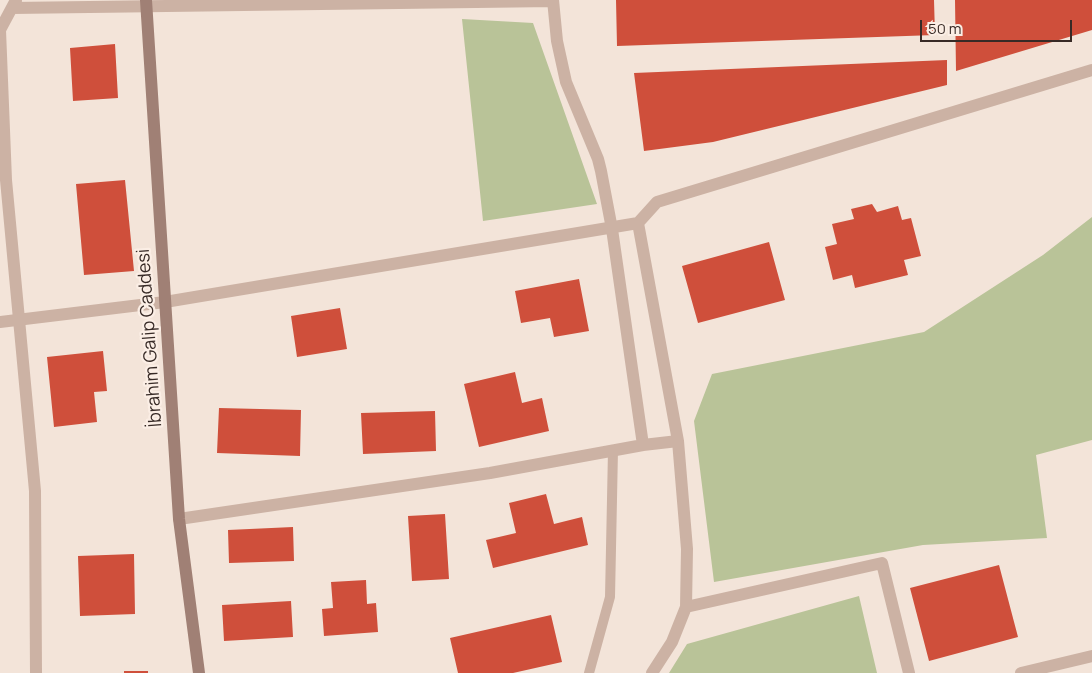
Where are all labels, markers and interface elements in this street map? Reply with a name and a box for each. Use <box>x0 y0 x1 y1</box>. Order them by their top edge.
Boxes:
scale bar <box>922 10 1074 42</box>
text: 50 m <box>928 18 962 39</box>
street label: İbrahim Galip Caddesi <box>133 248 167 428</box>

